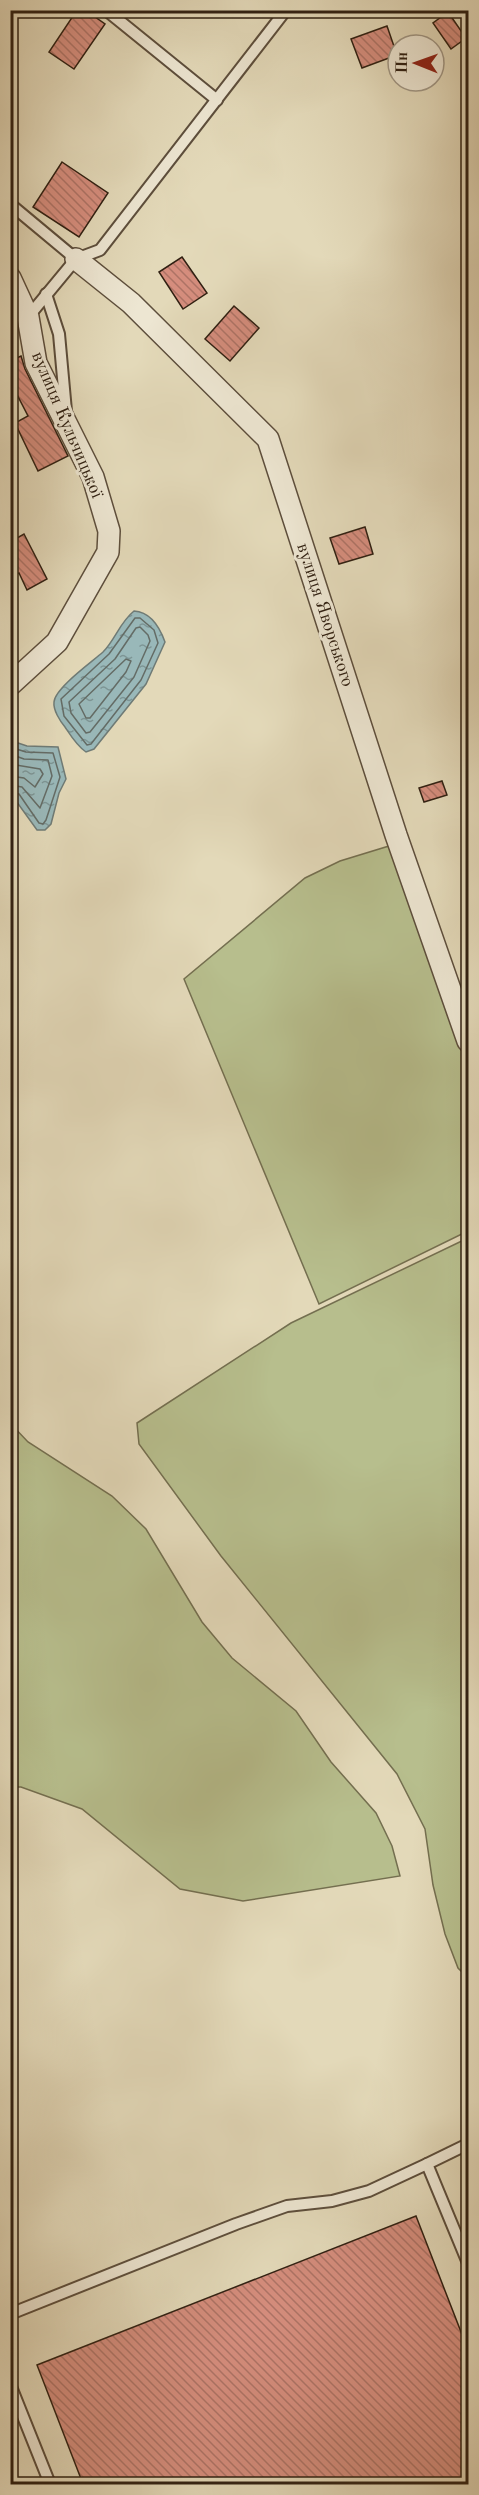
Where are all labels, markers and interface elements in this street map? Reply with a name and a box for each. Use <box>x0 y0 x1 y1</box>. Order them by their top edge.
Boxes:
north arrow <box>386 33 446 93</box>
text: Пн <box>395 52 411 74</box>
street label: вулиця Кульчицької <box>28 349 106 501</box>
street label: вулиця Яворського <box>293 541 357 689</box>

